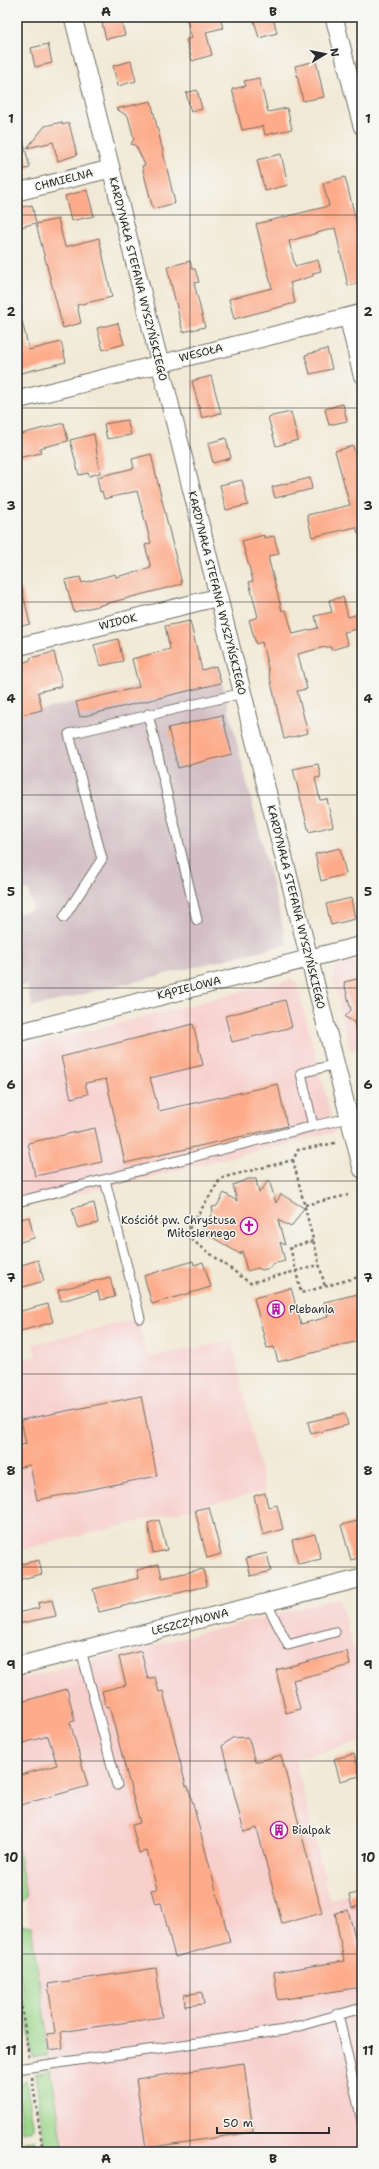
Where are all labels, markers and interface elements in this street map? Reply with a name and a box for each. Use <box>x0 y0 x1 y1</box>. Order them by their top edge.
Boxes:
text: A <box>101 3 111 20</box>
text: B <box>269 3 277 20</box>
north arrow <box>305 34 345 74</box>
text: N <box>326 47 343 58</box>
text: 1 <box>8 110 14 127</box>
text: 1 <box>365 110 371 127</box>
street label: CHMIELNA <box>33 165 95 195</box>
street label: KARDYNAŁA STEFANA WYSZYŃSKIEGO <box>105 175 172 383</box>
text: 2 <box>6 303 16 320</box>
text: 2 <box>363 303 373 320</box>
street label: WESOŁA <box>177 340 225 366</box>
street label: KARDYNAŁA STEFANA WYSZYŃSKIEGO <box>184 489 251 697</box>
text: 3 <box>6 497 16 514</box>
text: 3 <box>363 497 373 514</box>
street label: WIDOK <box>97 610 139 634</box>
text: 4 <box>6 690 16 707</box>
text: 4 <box>363 690 373 707</box>
street label: KARDYNAŁA STEFANA WYSZYŃSKIEGO <box>263 803 330 1011</box>
text: 5 <box>7 883 15 900</box>
text: 5 <box>364 883 372 900</box>
street label: KĄPIELOWA <box>156 973 222 1003</box>
text: 6 <box>6 1076 16 1093</box>
text: 6 <box>363 1076 373 1093</box>
place label: Kościół pw. Chrystusa Miłosiernego <box>121 1213 236 1241</box>
church icon: Kościół pw. Chrystusa Miłosiernego <box>239 1216 259 1236</box>
text: 7 <box>6 1269 16 1286</box>
text: 7 <box>363 1269 373 1286</box>
building icon: Plebania <box>266 1299 286 1319</box>
place label: Plebania <box>289 1302 335 1317</box>
text: 8 <box>6 1462 16 1479</box>
text: 8 <box>363 1462 373 1479</box>
street label: LESZCZYNOWA <box>150 1605 230 1639</box>
text: 9 <box>6 1656 16 1673</box>
text: 9 <box>363 1656 373 1673</box>
building icon: Bialpak <box>269 1820 289 1840</box>
place label: Bialpak <box>292 1823 331 1838</box>
text: 10 <box>4 1849 18 1866</box>
text: 10 <box>361 1849 375 1866</box>
text: 11 <box>5 2042 17 2059</box>
text: 11 <box>362 2042 374 2059</box>
scale bar <box>217 2109 329 2135</box>
text: 50 m <box>223 2115 253 2131</box>
text: A <box>101 2150 111 2167</box>
text: B <box>269 2150 277 2167</box>

